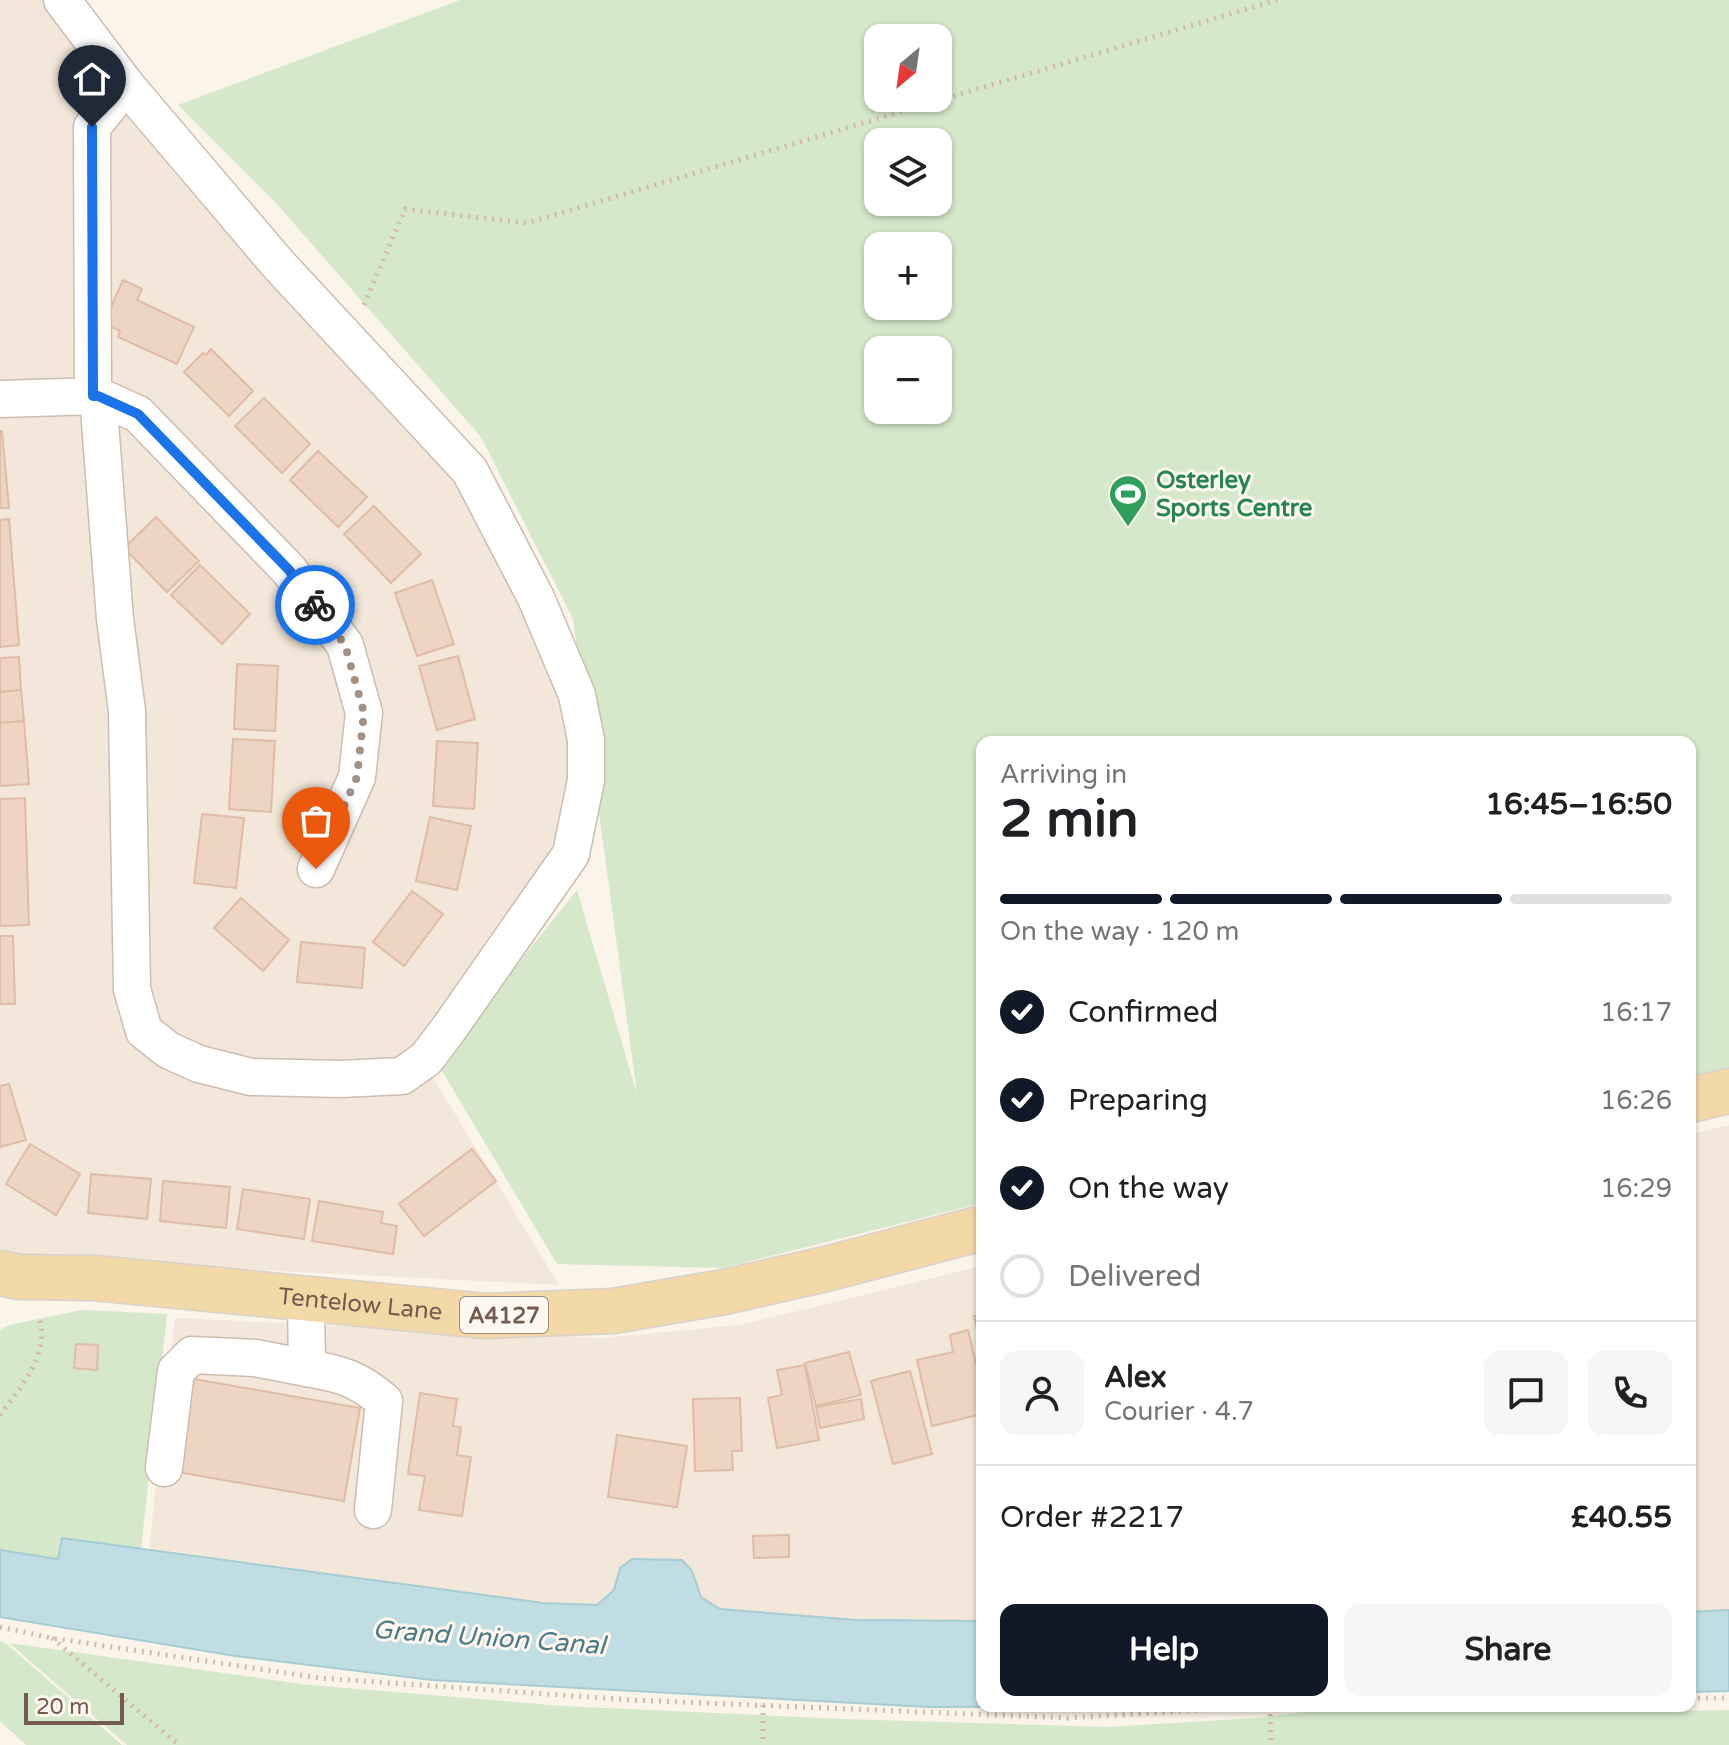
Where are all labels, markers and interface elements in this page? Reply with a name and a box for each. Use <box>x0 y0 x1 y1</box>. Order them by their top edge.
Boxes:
north arrow <box>864 24 952 112</box>
map controls <box>864 24 952 424</box>
pin <box>58 45 126 127</box>
icon: home <box>70 57 114 101</box>
button: layers <box>864 128 952 216</box>
button: + <box>864 232 952 320</box>
button: − <box>864 336 952 424</box>
place label: Osterley Sports Centre <box>1156 466 1313 523</box>
sports icon: Osterley Sports Centre <box>1107 473 1149 528</box>
courier <box>275 565 355 645</box>
icon: bike <box>293 583 337 627</box>
text: Arriving in <box>1000 759 1127 790</box>
text: 16:45–16:50 <box>1485 786 1672 823</box>
pin <box>282 787 350 869</box>
text: 2 min <box>1000 788 1139 851</box>
icon: bag <box>294 799 338 843</box>
text: On the way · 120 m <box>1000 916 1239 947</box>
icon: check <box>1000 990 1044 1034</box>
text: Confirmed <box>1068 994 1219 1031</box>
text: 16:17 <box>1600 997 1672 1028</box>
icon: check <box>1000 1078 1044 1122</box>
text: Preparing <box>1068 1082 1208 1119</box>
text: 16:26 <box>1600 1085 1672 1116</box>
icon: check <box>1000 1166 1044 1210</box>
text: On the way <box>1068 1170 1229 1207</box>
text: 16:29 <box>1600 1173 1672 1204</box>
text: Delivered <box>1068 1258 1202 1295</box>
street label: Tentelow Lane <box>277 1282 444 1327</box>
road number: A4127 <box>460 1297 548 1333</box>
button: person <box>1000 1351 1084 1435</box>
button: chat <box>1484 1351 1568 1435</box>
button: phone <box>1588 1351 1672 1435</box>
text: Alex <box>1104 1359 1167 1396</box>
text: Courier · 4.7 <box>1104 1396 1254 1427</box>
text: Order #2217 <box>1000 1499 1184 1536</box>
text: £40.55 <box>1571 1499 1672 1536</box>
button: Help <box>1000 1604 1328 1696</box>
button: Share <box>1344 1604 1672 1696</box>
water label: Grand Union Canal <box>372 1614 610 1661</box>
scale bar <box>24 1689 124 1725</box>
text: 20 m <box>36 1694 90 1720</box>

